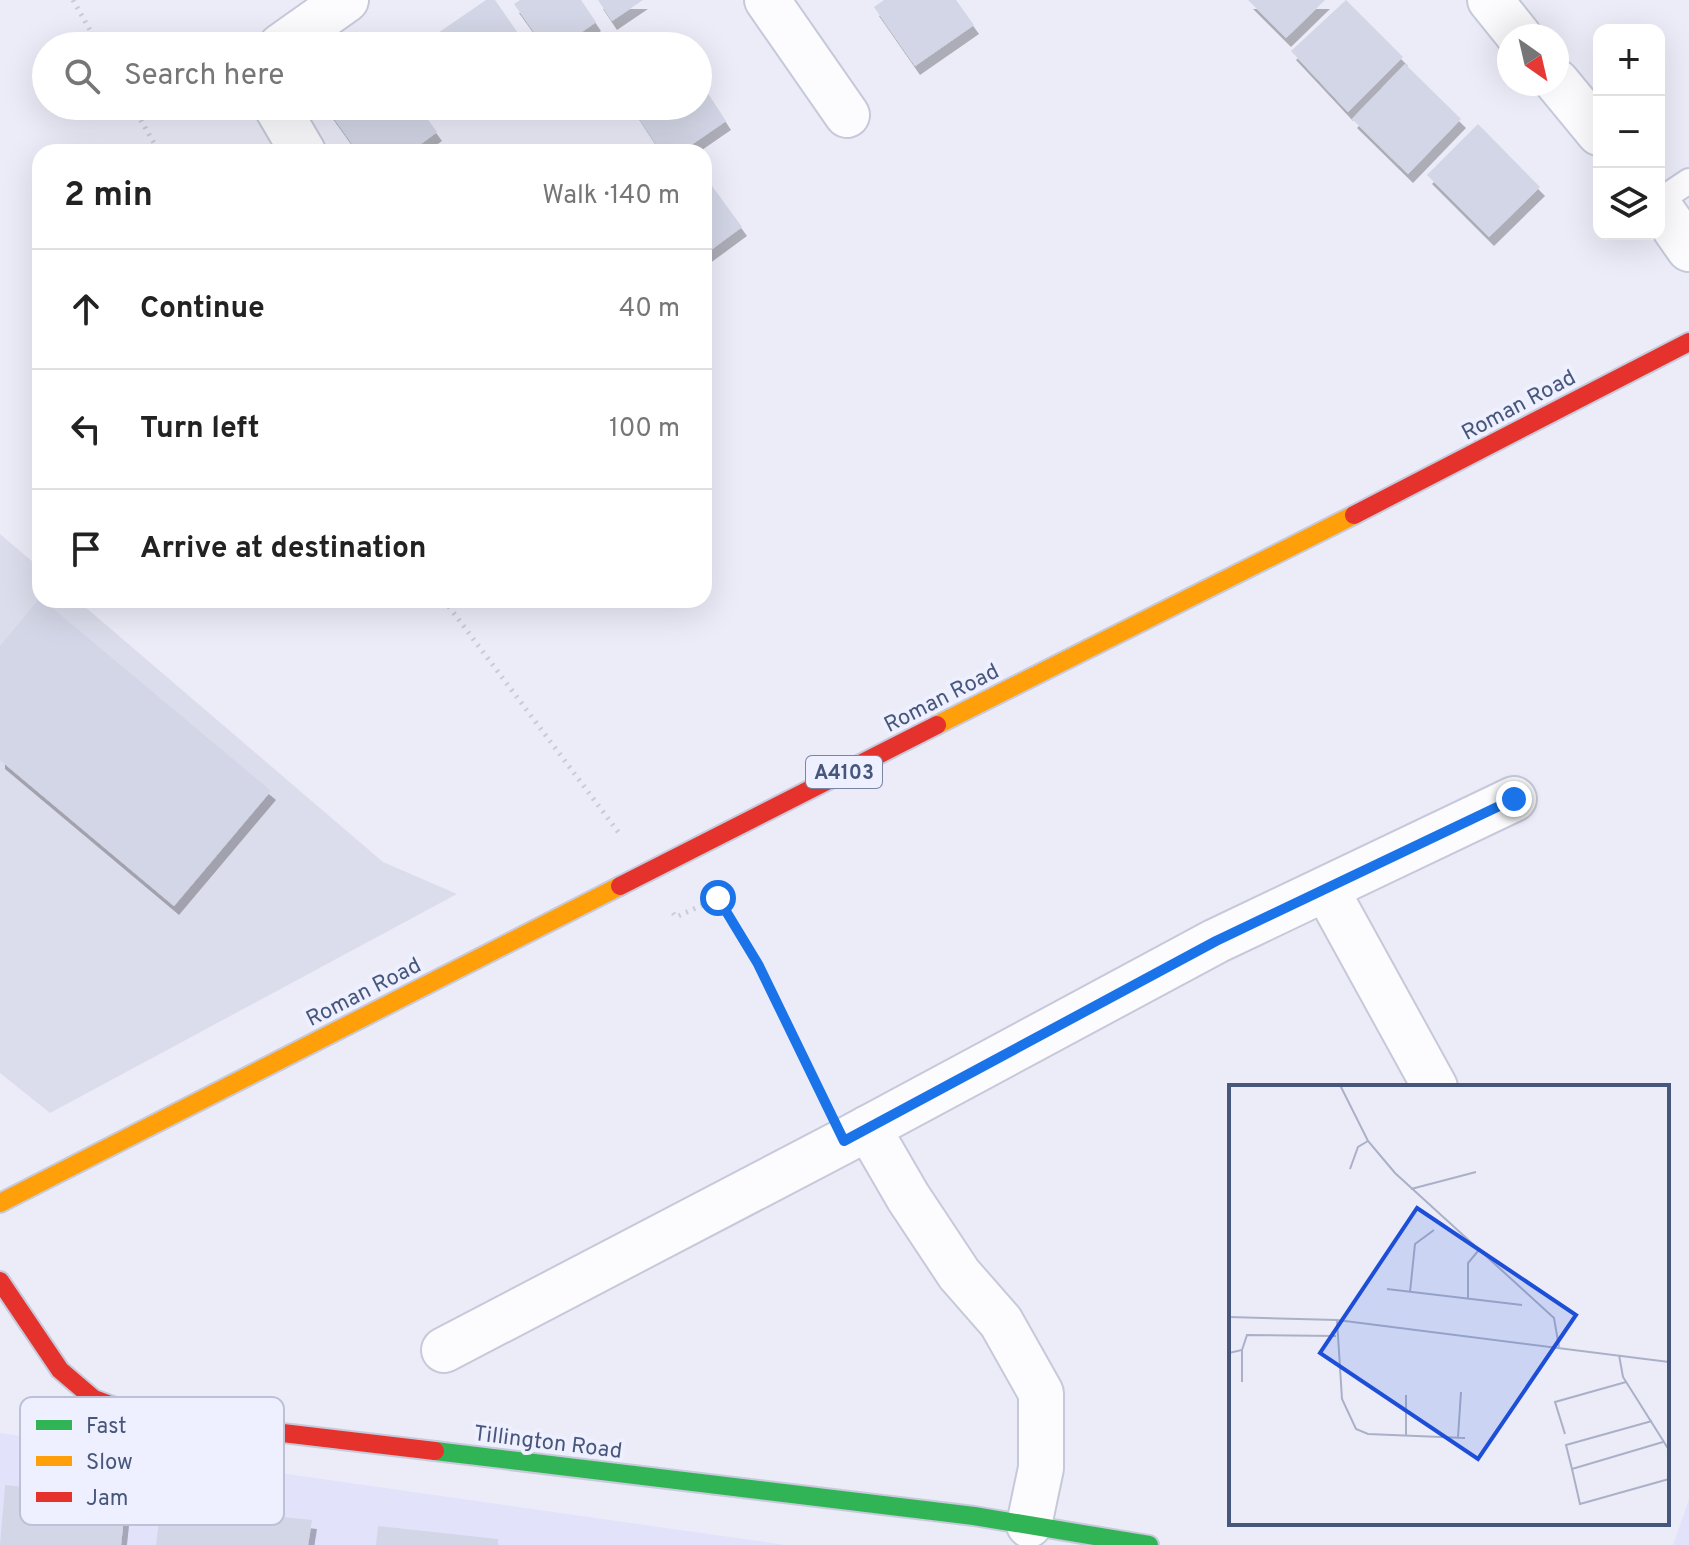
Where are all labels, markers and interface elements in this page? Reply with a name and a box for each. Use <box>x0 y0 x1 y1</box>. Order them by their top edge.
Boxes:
north arrow <box>1497 24 1569 96</box>
map controls <box>1593 24 1665 240</box>
button: + <box>1593 24 1665 96</box>
search box <box>32 32 712 120</box>
icon: search <box>60 54 104 98</box>
text: Search here <box>124 58 284 95</box>
button: − <box>1593 96 1665 168</box>
button: layers <box>1593 168 1665 240</box>
text: 2 min <box>64 175 153 218</box>
text: Walk · 140 m <box>542 180 680 213</box>
icon: ahead <box>64 287 108 331</box>
text: Continue <box>140 291 265 328</box>
text: 40 m <box>619 293 680 326</box>
street label: Roman Road <box>1457 365 1581 448</box>
icon: left <box>64 407 108 451</box>
text: Turn left <box>140 411 260 448</box>
text: 100 m <box>609 413 680 446</box>
icon: arrive <box>64 527 108 571</box>
text: Arrive at destination <box>140 531 426 568</box>
street label: Roman Road <box>880 659 1004 740</box>
road number: A4103 <box>806 756 882 788</box>
route end <box>1496 781 1532 817</box>
route start <box>700 880 736 916</box>
street label: Roman Road <box>302 953 426 1034</box>
inset map <box>1229 1085 1669 1525</box>
legend <box>20 1397 284 1525</box>
text: Fast <box>86 1414 127 1441</box>
street label: Tillington Road <box>472 1421 623 1466</box>
text: Slow <box>86 1450 133 1477</box>
text: Jam <box>86 1486 129 1513</box>

